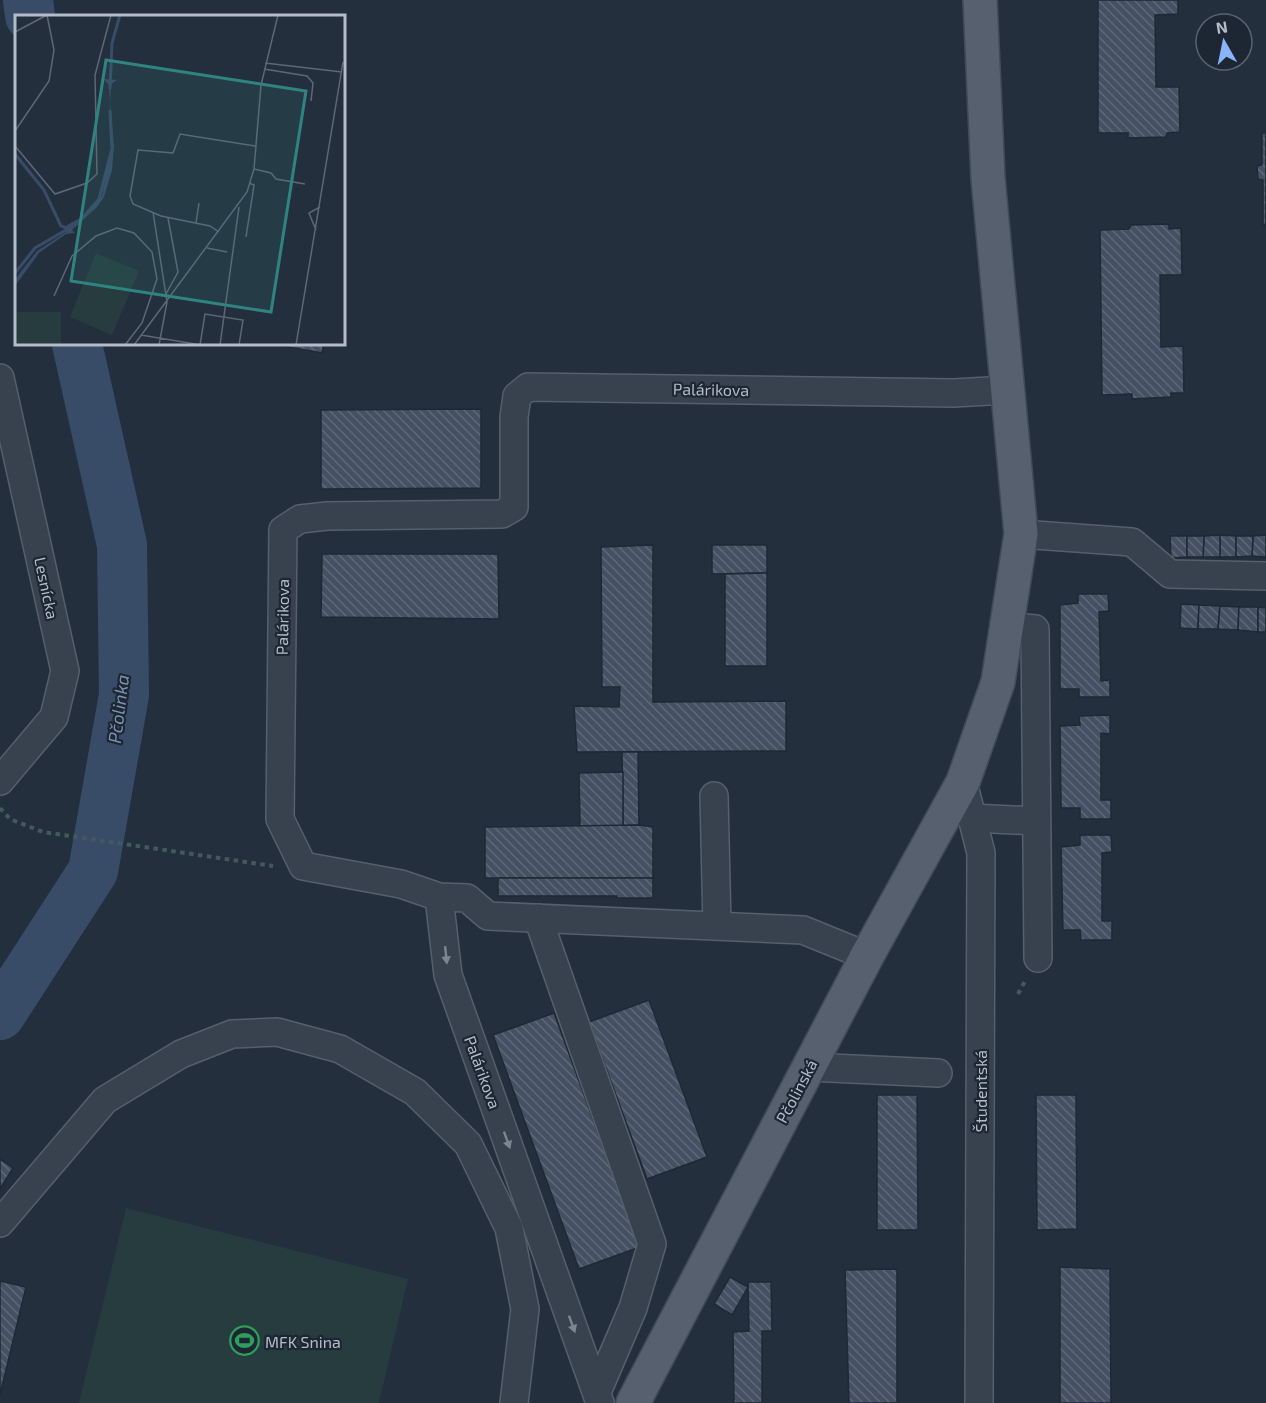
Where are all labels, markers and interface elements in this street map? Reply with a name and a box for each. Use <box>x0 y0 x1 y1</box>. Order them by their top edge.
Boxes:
north arrow <box>1194 12 1254 72</box>
inset map <box>15 15 345 345</box>
text: N <box>1214 16 1229 37</box>
street label: Palárikova <box>673 379 749 399</box>
street label: Lesnícka <box>31 555 63 621</box>
street label: Palárikova <box>272 579 292 655</box>
water label: Pčolinka <box>103 673 133 745</box>
one-way arrow <box>441 946 451 965</box>
street label: Palárikova <box>461 1033 505 1111</box>
street label: Študentská <box>971 1050 990 1132</box>
street label: Pčolinská <box>771 1056 821 1126</box>
one-way arrow <box>502 1131 512 1149</box>
one-way arrow <box>568 1315 578 1333</box>
sports icon: MFK Snina <box>228 1325 260 1357</box>
place label: MFK Snina <box>265 1332 341 1351</box>

